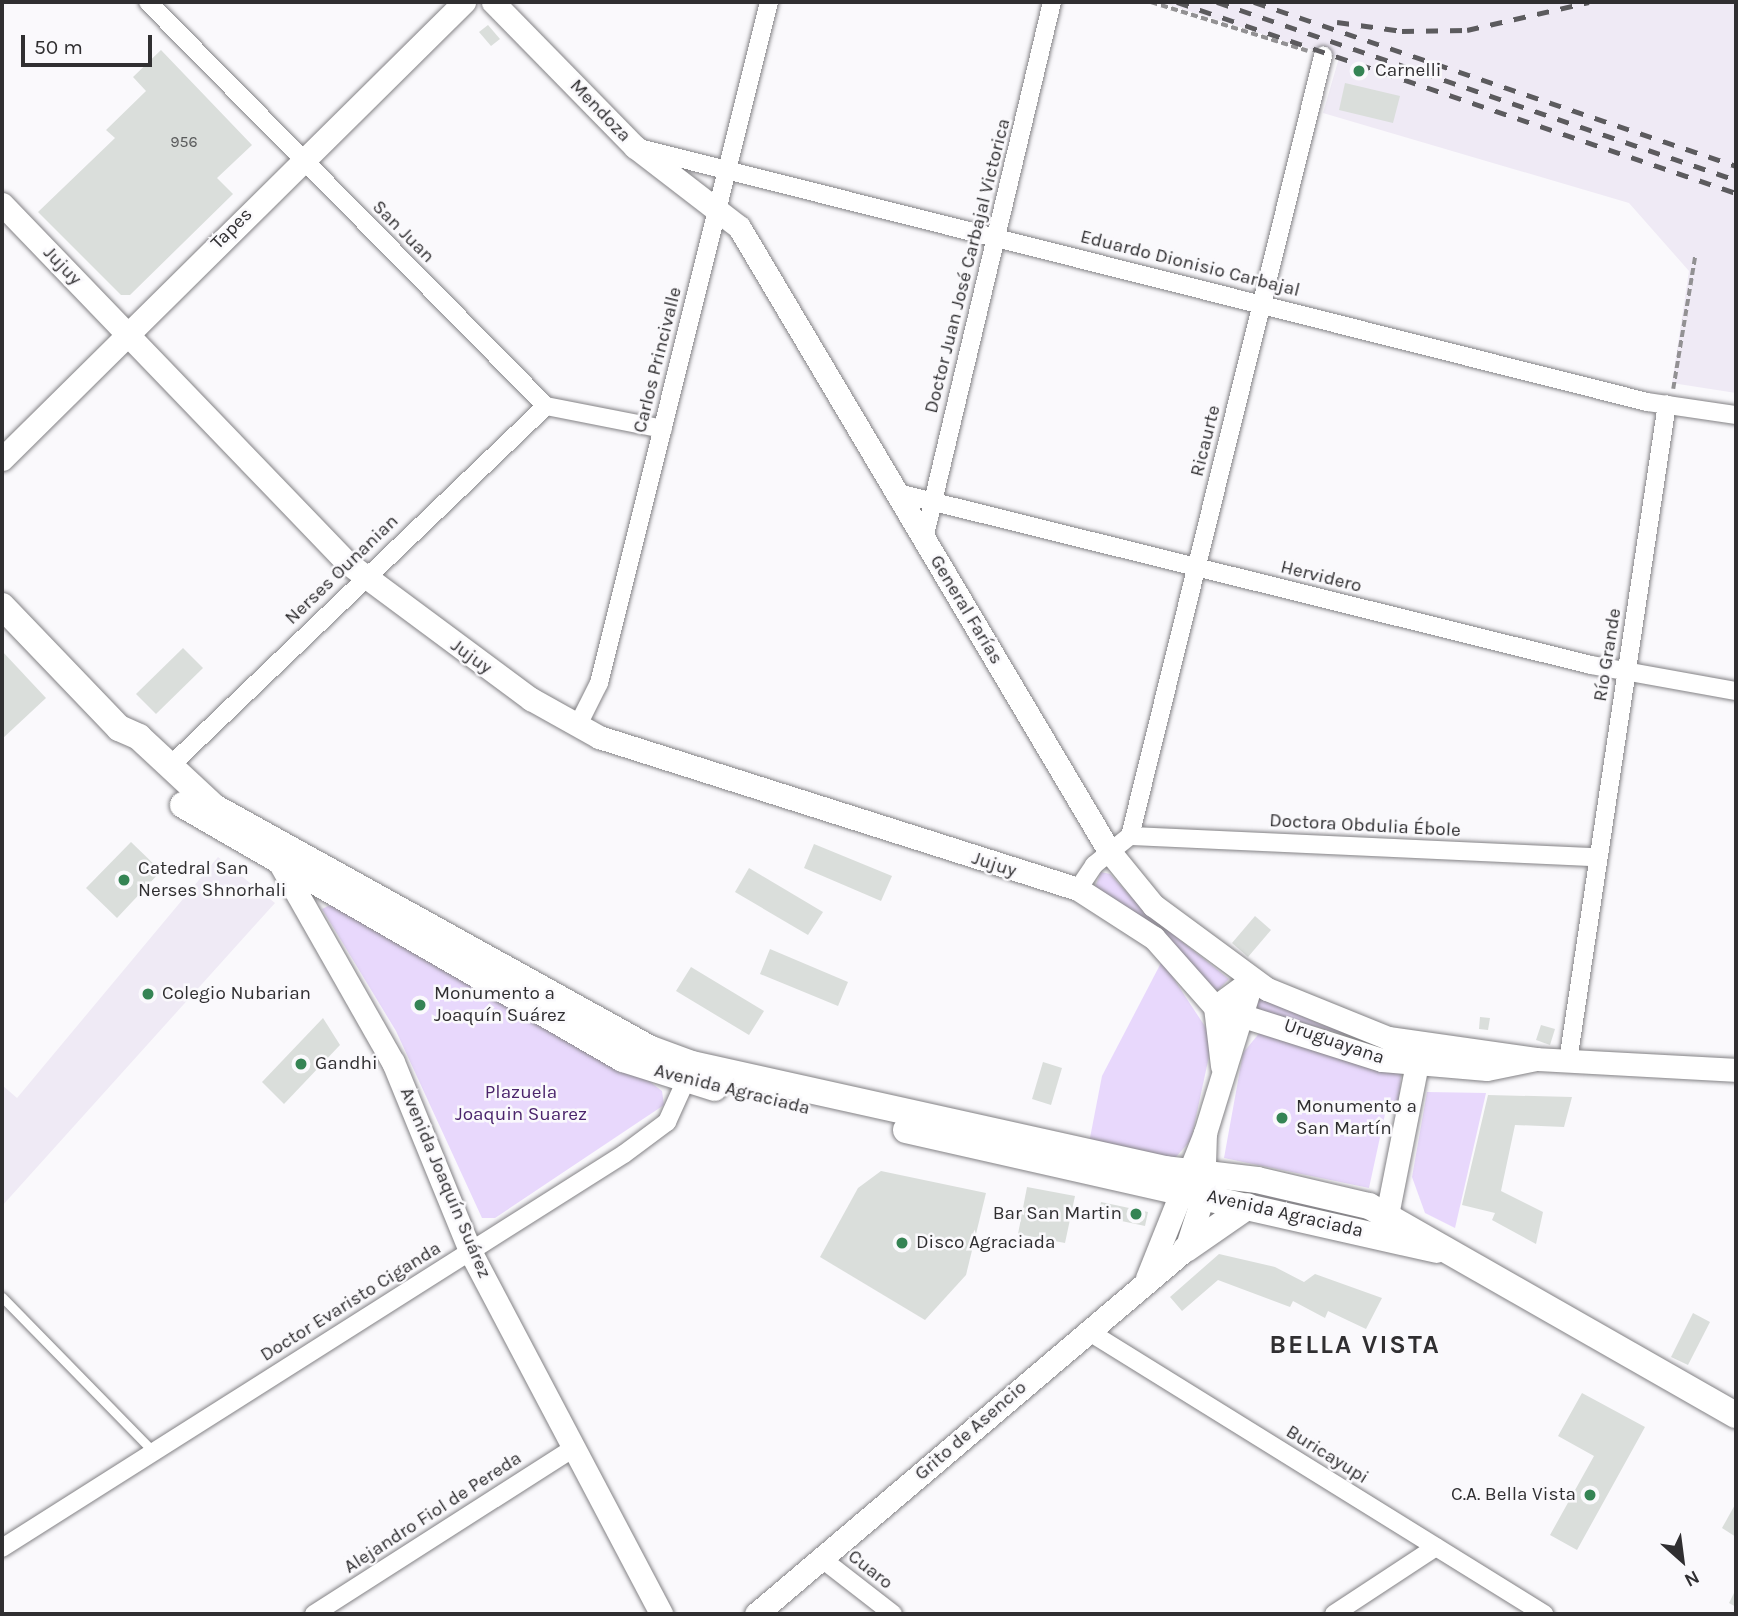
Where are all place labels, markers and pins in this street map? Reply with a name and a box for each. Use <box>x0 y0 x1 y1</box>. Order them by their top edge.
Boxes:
place label: Carnelli <box>1375 60 1441 82</box>
marker: Carnelli <box>1349 61 1369 81</box>
place label: Catedral San Nerses Shnorhali <box>138 858 286 902</box>
marker: Catedral San Nerses Shnorhali <box>116 872 132 888</box>
place label: Colegio Nubarian <box>162 983 311 1005</box>
place label: Monumento a Joaquín Suárez <box>434 983 566 1027</box>
marker: Colegio Nubarian <box>140 986 156 1002</box>
marker: Monumento a Joaquín Suárez <box>412 997 428 1013</box>
place label: Gandhi <box>315 1053 378 1075</box>
marker: Gandhi <box>293 1056 309 1072</box>
place label: Monumento a San Martín <box>1296 1096 1417 1140</box>
marker: Monumento a San Martín <box>1274 1110 1290 1126</box>
place label: Bar San Martin <box>993 1203 1122 1225</box>
marker: Bar San Martin <box>1128 1206 1144 1222</box>
place label: Disco Agraciada <box>916 1232 1055 1254</box>
marker: Disco Agraciada <box>894 1235 910 1251</box>
place label: C.A. Bella Vista <box>1451 1484 1576 1506</box>
marker: C.A. Bella Vista <box>1582 1487 1598 1503</box>

